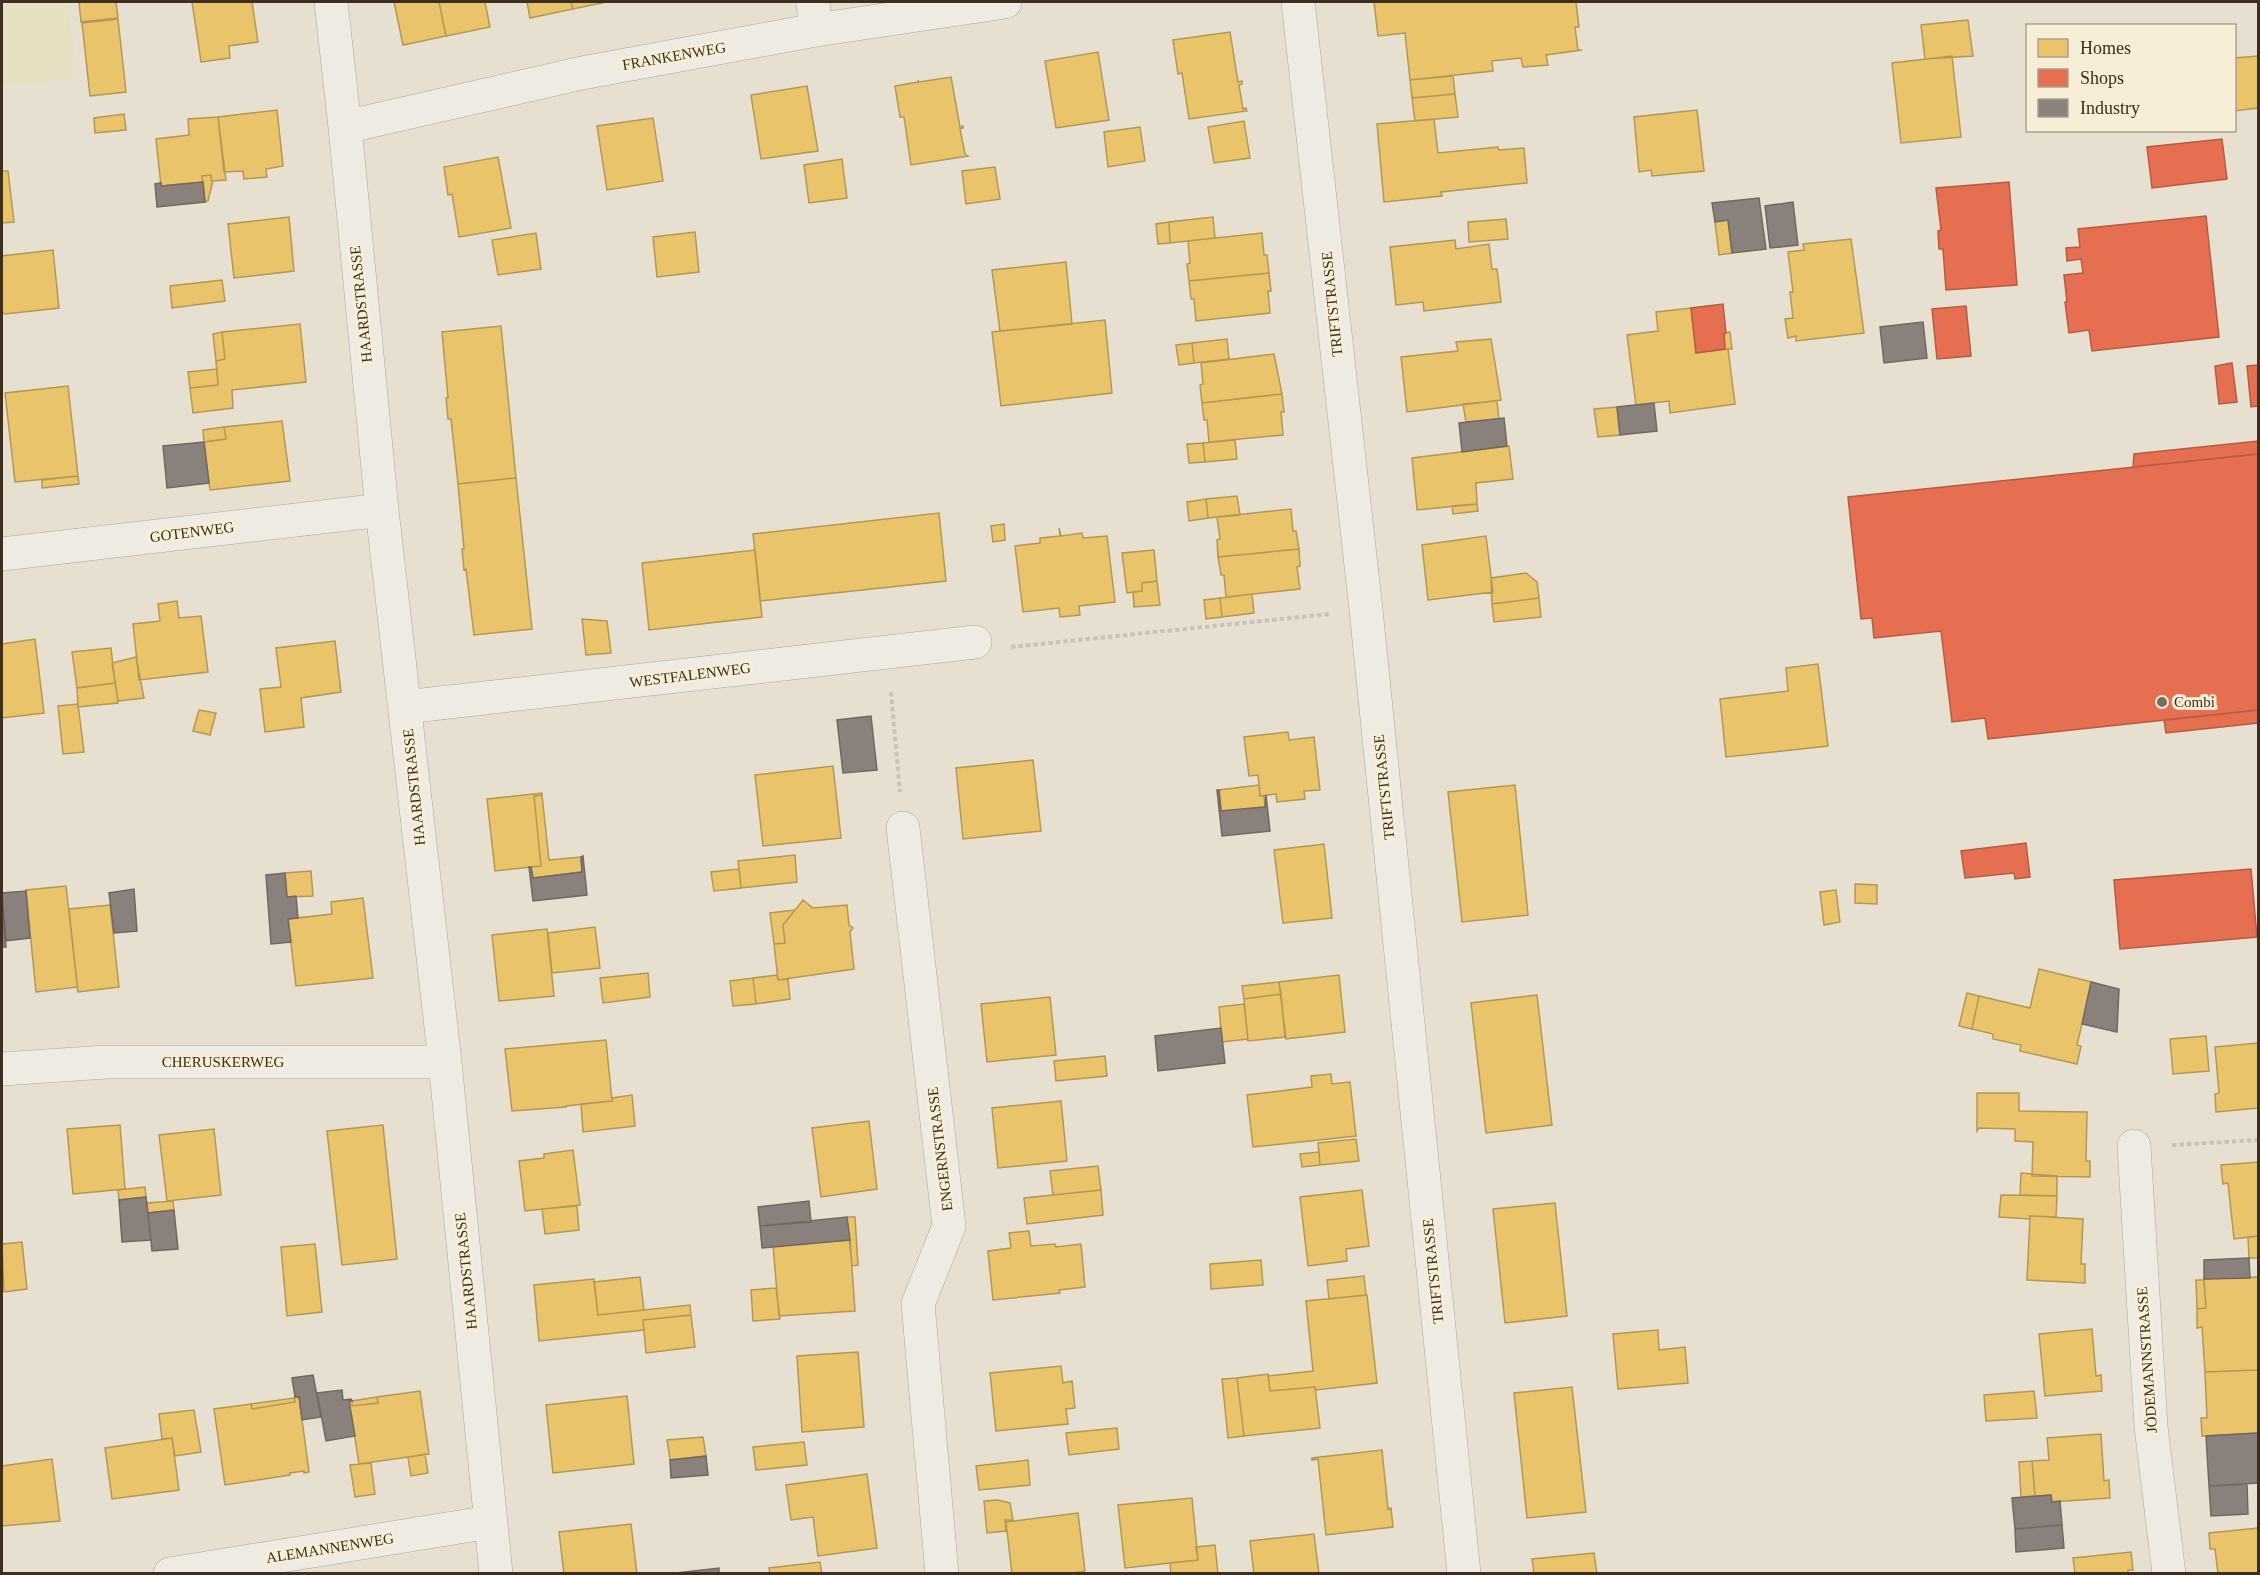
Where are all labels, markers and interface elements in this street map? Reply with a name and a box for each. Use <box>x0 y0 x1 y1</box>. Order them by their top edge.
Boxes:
legend <box>2026 24 2236 132</box>
text: Homes <box>2080 38 2131 58</box>
street label: FRANKENWEG <box>621 39 727 73</box>
text: Shops <box>2080 68 2124 88</box>
text: Industry <box>2080 98 2140 118</box>
street label: HAARDSTRASSE <box>347 245 375 363</box>
street label: TRIFTSTRASSE <box>1319 251 1345 357</box>
street label: GOTENWEG <box>149 519 235 545</box>
street label: WESTFALENWEG <box>628 660 752 690</box>
place label: Combi <box>2174 694 2215 710</box>
marker: Combi <box>2155 695 2169 709</box>
street label: HAARDSTRASSE <box>400 728 428 846</box>
street label: TRIFTSTRASSE <box>1371 734 1397 840</box>
street label: CHERUSKERWEG <box>162 1054 284 1070</box>
street label: ENGERNSTRASSE <box>924 1086 956 1212</box>
street label: HAARDSTRASSE <box>452 1212 480 1330</box>
street label: TRIFTSTRASSE <box>1420 1218 1446 1324</box>
street label: JÖDEMANNSTRASSE <box>2134 1286 2160 1434</box>
street label: ALEMANNENWEG <box>265 1530 395 1566</box>

